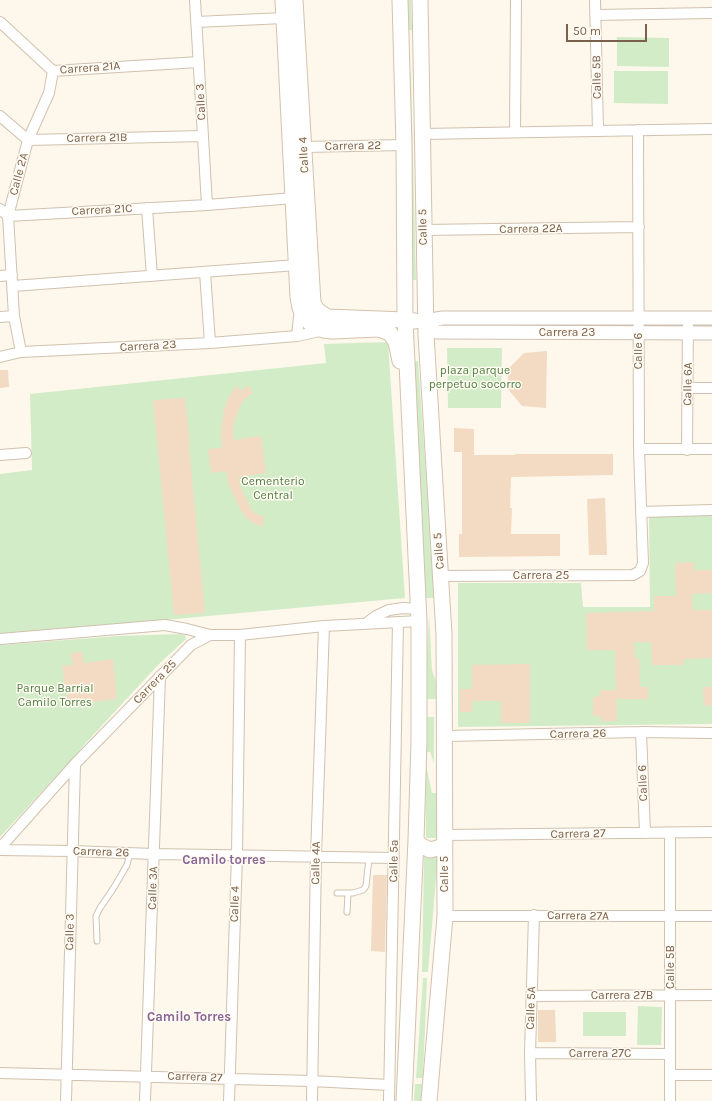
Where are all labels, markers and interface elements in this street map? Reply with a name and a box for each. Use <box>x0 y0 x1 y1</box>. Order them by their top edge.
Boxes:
scale bar <box>568 16 649 42</box>
text: 50 m <box>573 24 601 38</box>
street label: Calle 5B <box>589 55 605 99</box>
street label: Carrera 21A <box>59 59 121 77</box>
street label: Calle 3 <box>193 83 209 121</box>
street label: Carrera 21B <box>66 130 128 146</box>
street label: Calle 4 <box>296 136 312 174</box>
street label: Carrera 22 <box>325 138 381 154</box>
street label: Calle 2A <box>6 151 32 197</box>
street label: Carrera 21C <box>71 201 133 219</box>
street label: Calle 5 <box>415 209 431 245</box>
street label: Carrera 22A <box>499 221 563 237</box>
street label: Carrera 23 <box>539 326 595 340</box>
street label: Calle 6 <box>632 333 646 369</box>
street label: Carrera 23 <box>119 337 177 355</box>
street label: Calle 6A <box>680 362 696 406</box>
park label: plaza parque perpetuo socorro <box>429 364 521 392</box>
park label: Cementerio Central <box>241 475 305 503</box>
street label: Calle 5 <box>431 532 447 570</box>
street label: Carrera 25 <box>513 569 569 583</box>
street label: Carrera 25 <box>130 657 180 707</box>
park label: Parque Barrial Camilo Torres <box>16 682 94 710</box>
street label: Carrera 26 <box>550 726 606 742</box>
street label: Calle 6 <box>635 764 651 802</box>
street label: Carrera 27 <box>550 826 606 842</box>
street label: Calle 5ª <box>386 839 402 883</box>
street label: Calle 4A <box>308 841 324 885</box>
street label: Carrera 26 <box>73 844 129 860</box>
district label: Camilo torres <box>182 852 266 868</box>
street label: Calle 5 <box>438 856 452 892</box>
street label: Calle 3A <box>145 866 161 910</box>
street label: Calle 4 <box>227 886 243 922</box>
street label: Carrera 27A <box>547 908 609 924</box>
street label: Calle 3 <box>62 913 78 951</box>
street label: Calle 5B <box>664 945 678 989</box>
street label: Calle 5A <box>523 986 539 1030</box>
street label: Carrera 27B <box>591 989 653 1003</box>
district label: Camilo Torres <box>147 1009 231 1025</box>
street label: Carrera 27C <box>569 1047 631 1061</box>
street label: Carrera 27 <box>167 1069 223 1085</box>

